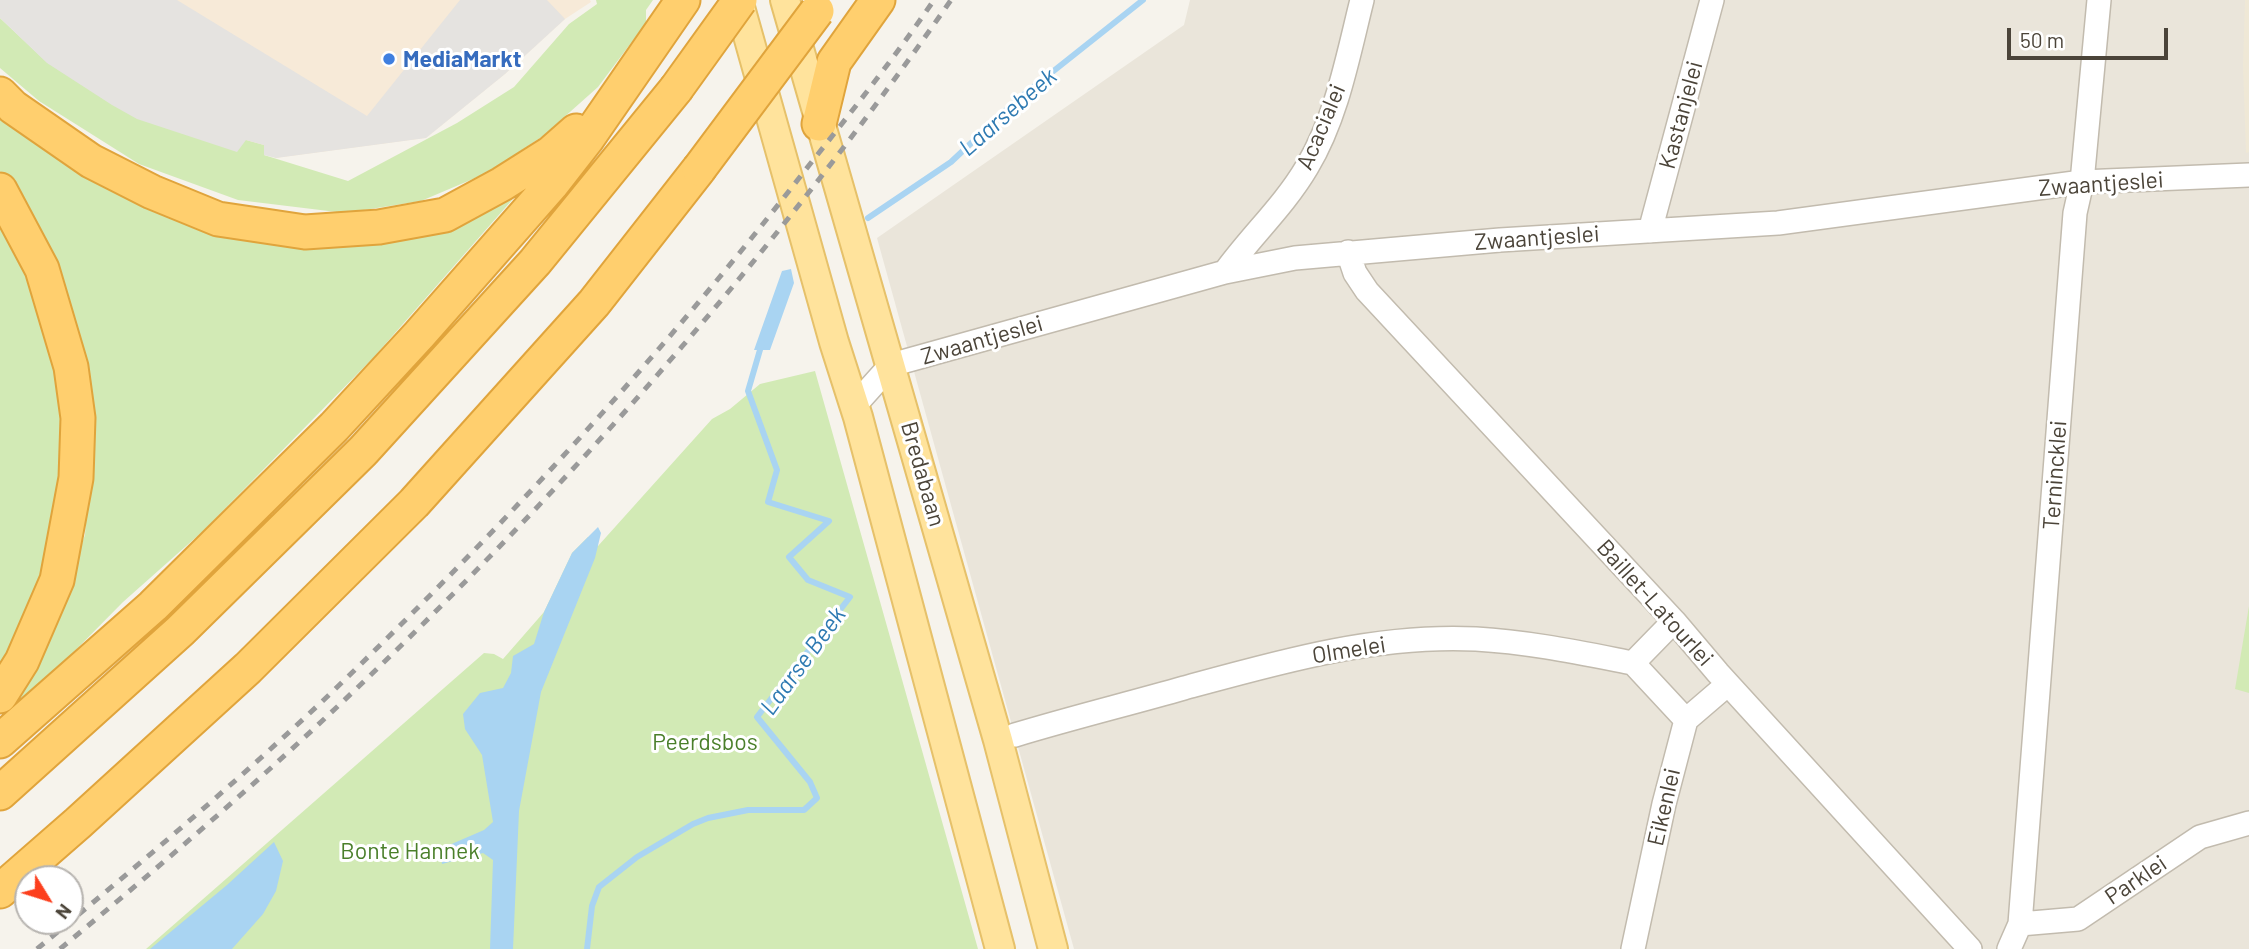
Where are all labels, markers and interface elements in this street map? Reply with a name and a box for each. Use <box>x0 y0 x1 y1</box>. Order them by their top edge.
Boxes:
scale bar <box>2011 14 2172 58</box>
text: 50 m <box>2020 27 2064 52</box>
place label: MediaMarkt <box>403 45 521 73</box>
marker: MediaMarkt <box>381 51 397 67</box>
street label: Kastanjelei <box>1653 58 1709 172</box>
water label: Laarsebeek <box>953 62 1063 162</box>
street label: Acacialei <box>1291 80 1351 174</box>
street label: Zwaantjeslei <box>2037 166 2165 202</box>
street label: Zwaantjeslei <box>1473 220 1601 256</box>
street label: Zwaantjeslei <box>918 309 1046 371</box>
street label: Bredabaan <box>895 418 951 530</box>
street label: Ternincklei <box>2037 419 2073 531</box>
street label: Baillet-Latourlei <box>1591 534 1719 672</box>
water label: Laarse Beek <box>754 601 852 721</box>
street label: Olmelei <box>1310 631 1388 669</box>
park label: Peerdsbos <box>652 728 758 756</box>
street label: Eikenlei <box>1642 765 1686 849</box>
park label: Bonte Hannek <box>340 837 480 865</box>
street label: Parklei <box>2100 849 2172 911</box>
north arrow <box>14 865 84 935</box>
text: N <box>51 900 77 924</box>

